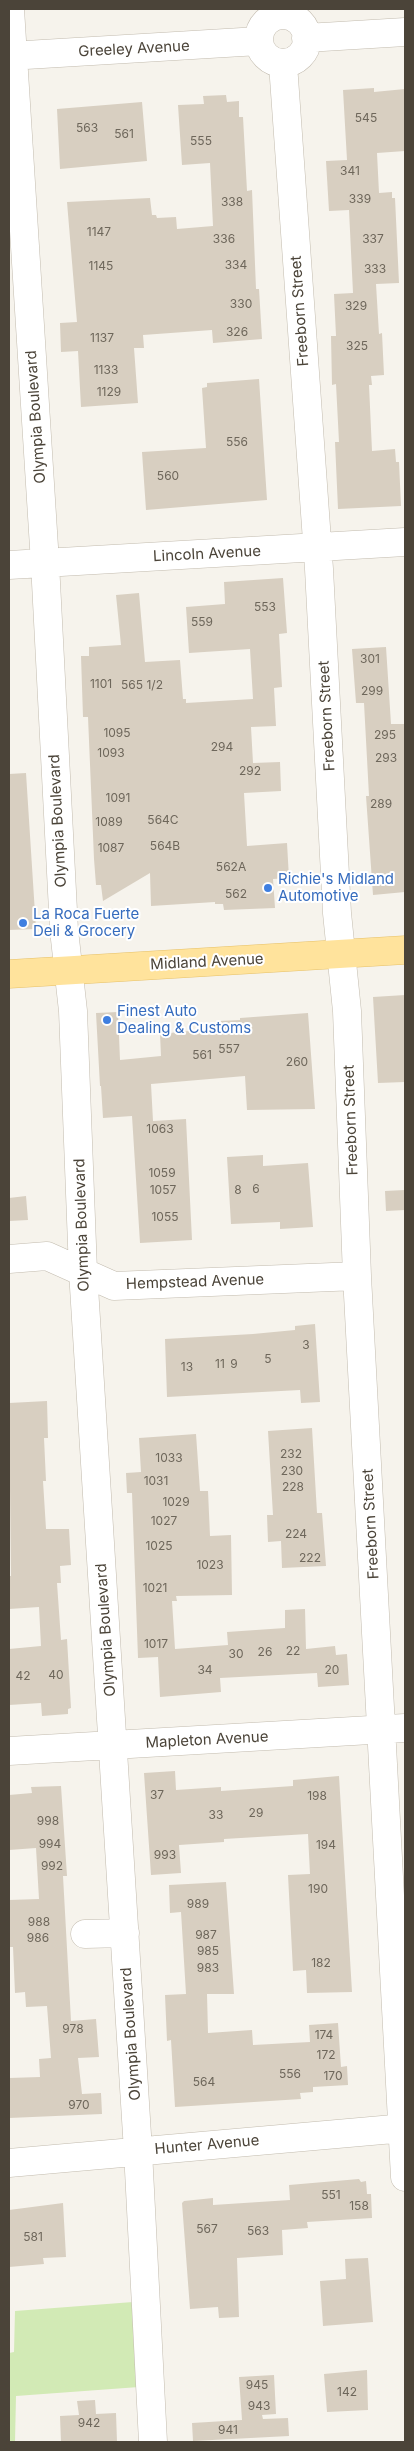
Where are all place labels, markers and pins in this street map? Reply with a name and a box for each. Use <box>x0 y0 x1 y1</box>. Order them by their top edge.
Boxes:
place label: Richie's Midland Automotive <box>278 870 394 905</box>
marker: Richie's Midland Automotive <box>262 882 274 894</box>
place label: La Roca Fuerte Deli & Grocery <box>33 905 139 940</box>
marker: La Roca Fuerte Deli & Grocery <box>17 917 29 929</box>
place label: Finest Auto Dealing & Customs <box>117 1002 251 1037</box>
marker: Finest Auto Dealing & Customs <box>101 1014 113 1026</box>

